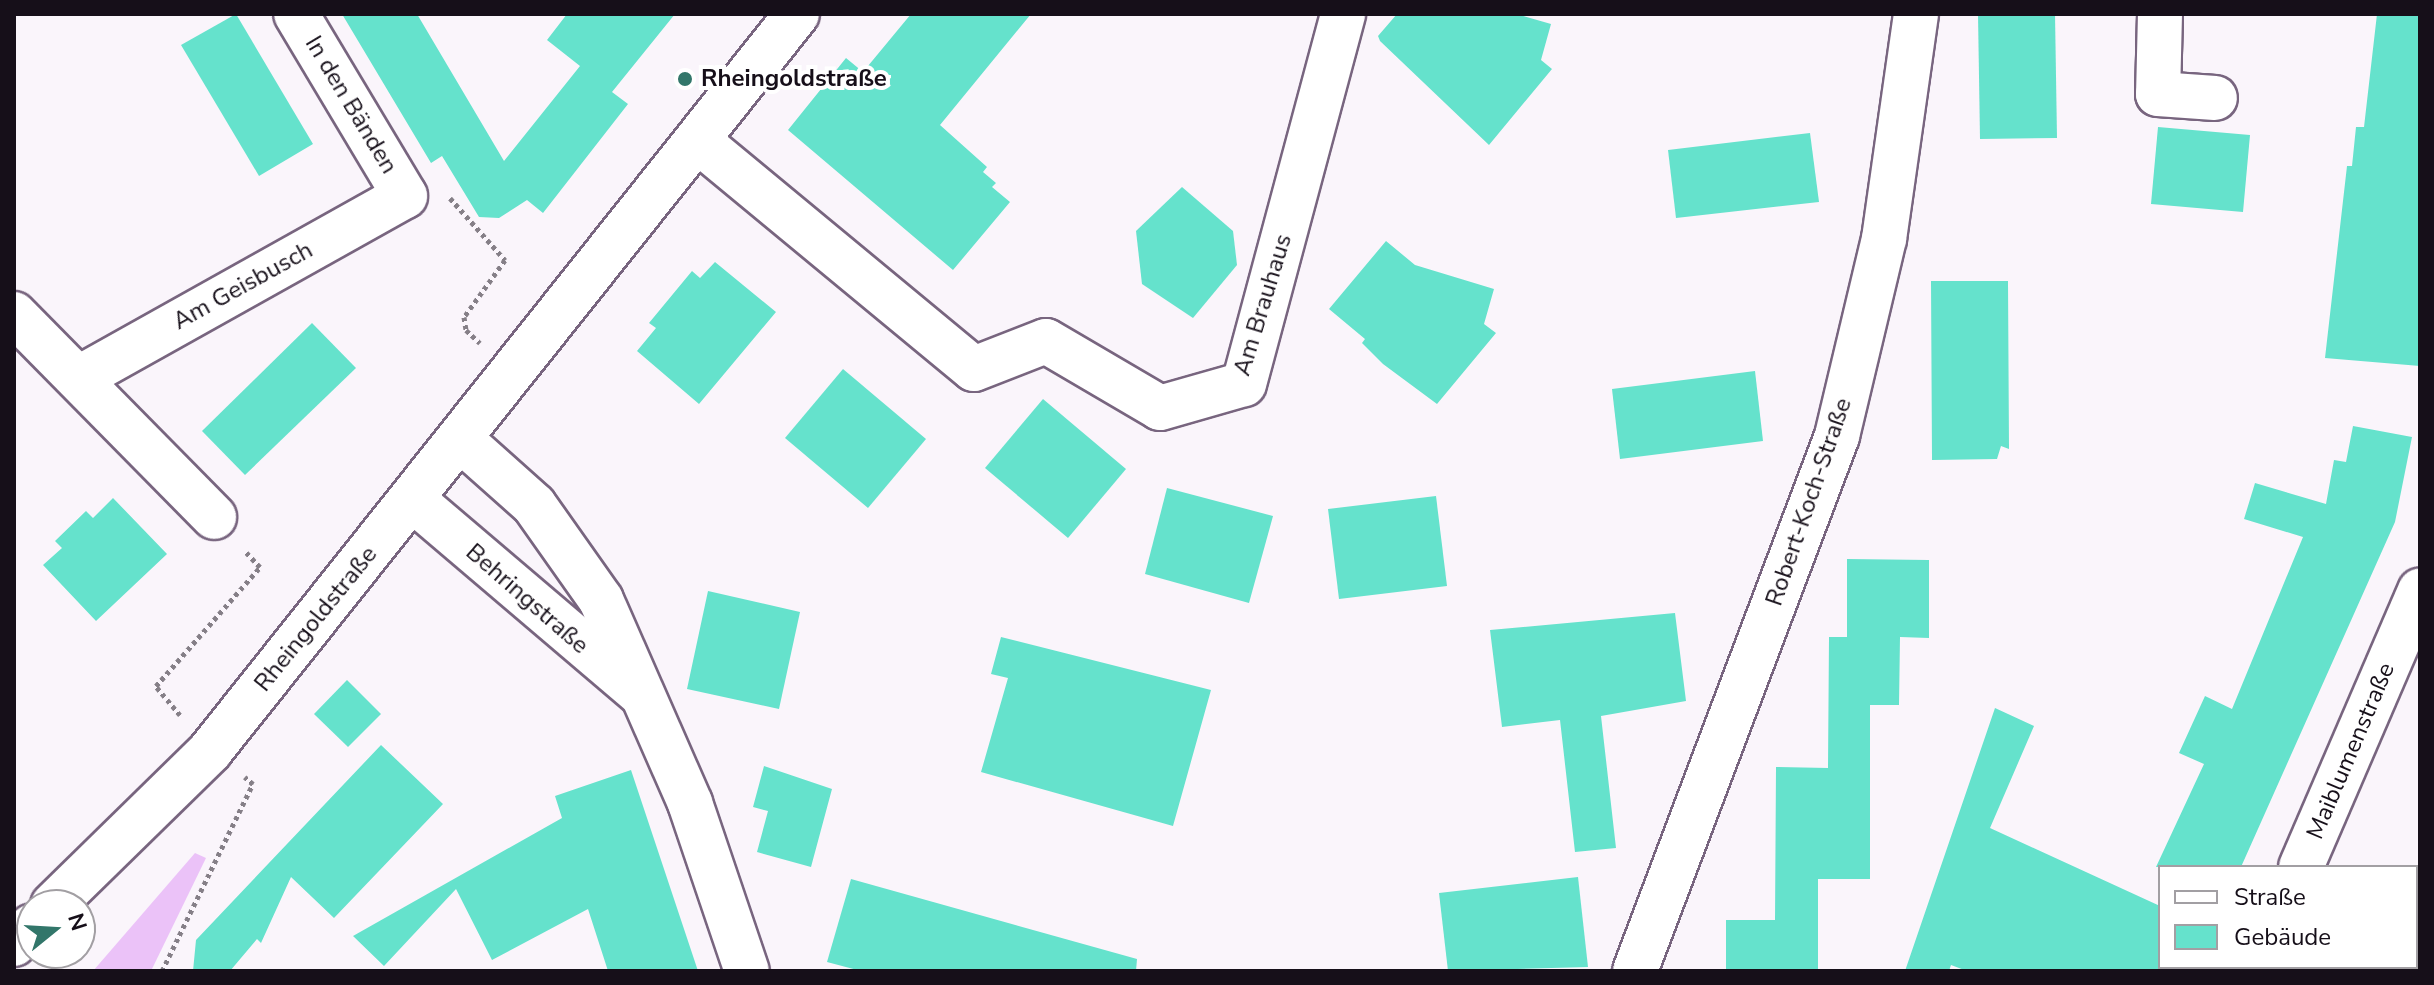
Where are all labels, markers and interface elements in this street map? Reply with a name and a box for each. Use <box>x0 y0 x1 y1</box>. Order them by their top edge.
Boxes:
street label: In den Bänden <box>299 31 403 179</box>
place label: Rheingoldstraße <box>701 65 887 93</box>
marker: Rheingoldstraße <box>676 70 694 88</box>
street label: Am Brauhaus <box>1228 231 1298 379</box>
street label: Am Geisbusch <box>168 236 318 336</box>
street label: Robert-Koch-Straße <box>1760 394 1858 610</box>
street label: Behringstraße <box>460 538 594 660</box>
street label: Rheingoldstraße <box>249 541 383 697</box>
street label: Maiblumenstraße <box>2301 658 2401 844</box>
legend <box>2158 865 2418 969</box>
text: Straße <box>2234 881 2306 913</box>
north arrow <box>16 889 96 969</box>
text: N <box>60 910 94 935</box>
text: Gebäude <box>2234 921 2331 953</box>

